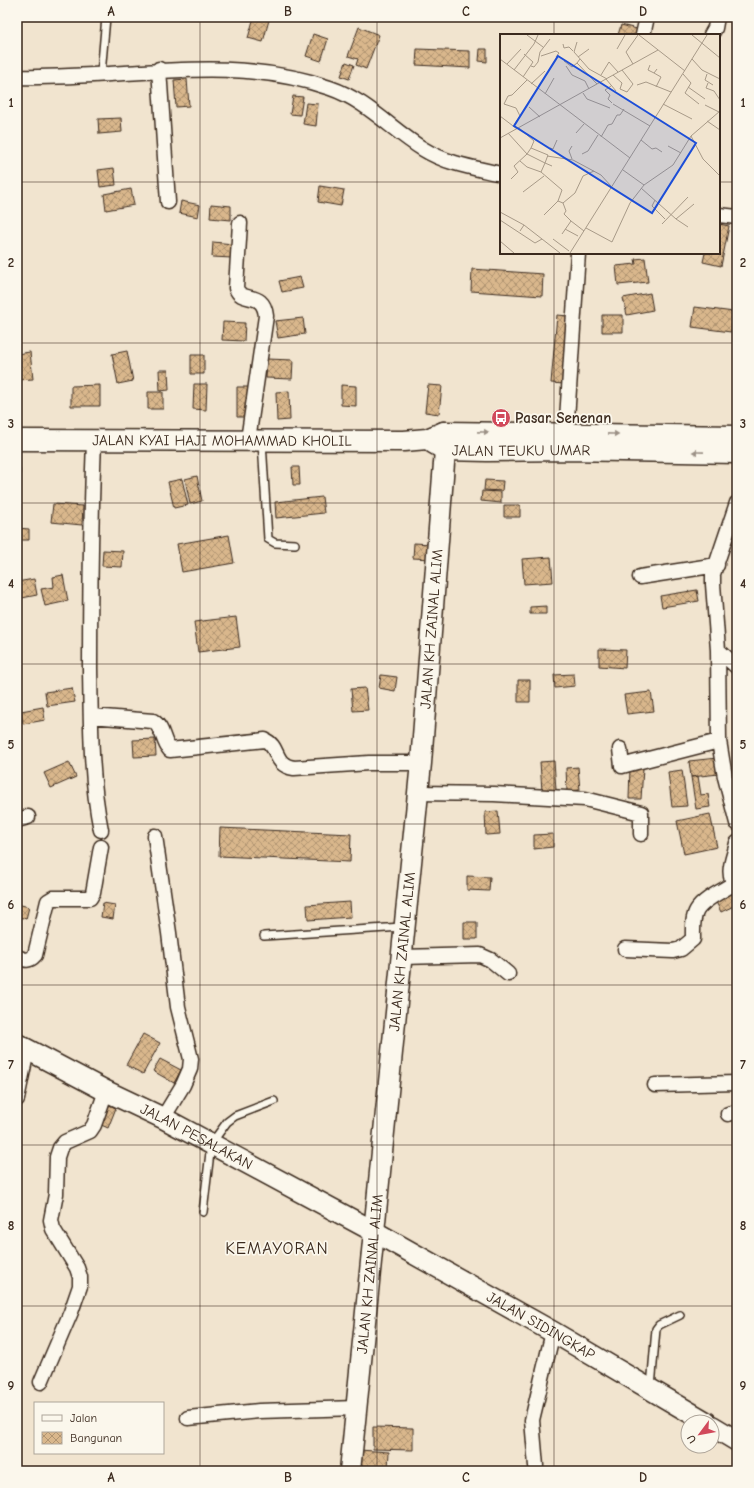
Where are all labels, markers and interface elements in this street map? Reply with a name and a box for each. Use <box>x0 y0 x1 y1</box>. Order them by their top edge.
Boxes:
text: A <box>107 4 115 19</box>
text: B <box>284 4 292 19</box>
text: C <box>462 4 470 19</box>
text: D <box>639 4 647 19</box>
inset map <box>500 34 720 254</box>
text: 1 <box>8 95 14 110</box>
text: 1 <box>740 95 746 110</box>
text: 2 <box>8 255 14 270</box>
text: 2 <box>740 255 746 270</box>
bus stop icon: Pasar Senenan <box>490 407 512 429</box>
place label: Pasar Senenan <box>515 409 611 427</box>
text: 3 <box>8 416 14 431</box>
text: 3 <box>740 416 746 431</box>
one-way arrow <box>477 429 490 435</box>
street label: JALAN KYAI HAJI MOHAMMAD KHOLIL <box>92 431 352 450</box>
one-way arrow <box>607 431 620 437</box>
street label: JALAN TEUKU UMAR <box>452 441 590 460</box>
one-way arrow <box>692 449 704 456</box>
street label: JALAN KH ZAINAL ALIM <box>416 548 446 709</box>
text: 4 <box>8 576 14 591</box>
text: 4 <box>740 576 746 591</box>
text: 5 <box>8 737 15 752</box>
text: 5 <box>740 737 747 752</box>
street label: JALAN KH ZAINAL ALIM <box>385 871 419 1032</box>
text: 6 <box>8 897 15 912</box>
text: 6 <box>740 897 747 912</box>
text: 7 <box>8 1057 14 1072</box>
text: 7 <box>740 1057 746 1072</box>
street label: JALAN PESALAKAN <box>138 1100 256 1174</box>
street label: JALAN KH ZAINAL ALIM <box>353 1193 387 1355</box>
text: 8 <box>8 1218 14 1233</box>
text: 8 <box>740 1218 746 1233</box>
district label: KEMAYORAN <box>225 1239 329 1258</box>
street label: JALAN SIDINGKAP <box>484 1288 599 1364</box>
text: 9 <box>8 1378 15 1393</box>
text: 9 <box>740 1378 747 1393</box>
legend <box>34 1402 164 1454</box>
text: Jalan <box>70 1411 97 1425</box>
north arrow <box>680 1414 720 1454</box>
text: Bangunan <box>70 1431 122 1445</box>
text: U <box>684 1432 699 1446</box>
text: A <box>107 1470 115 1485</box>
text: B <box>284 1470 292 1485</box>
text: C <box>462 1470 470 1485</box>
text: D <box>639 1470 647 1485</box>

